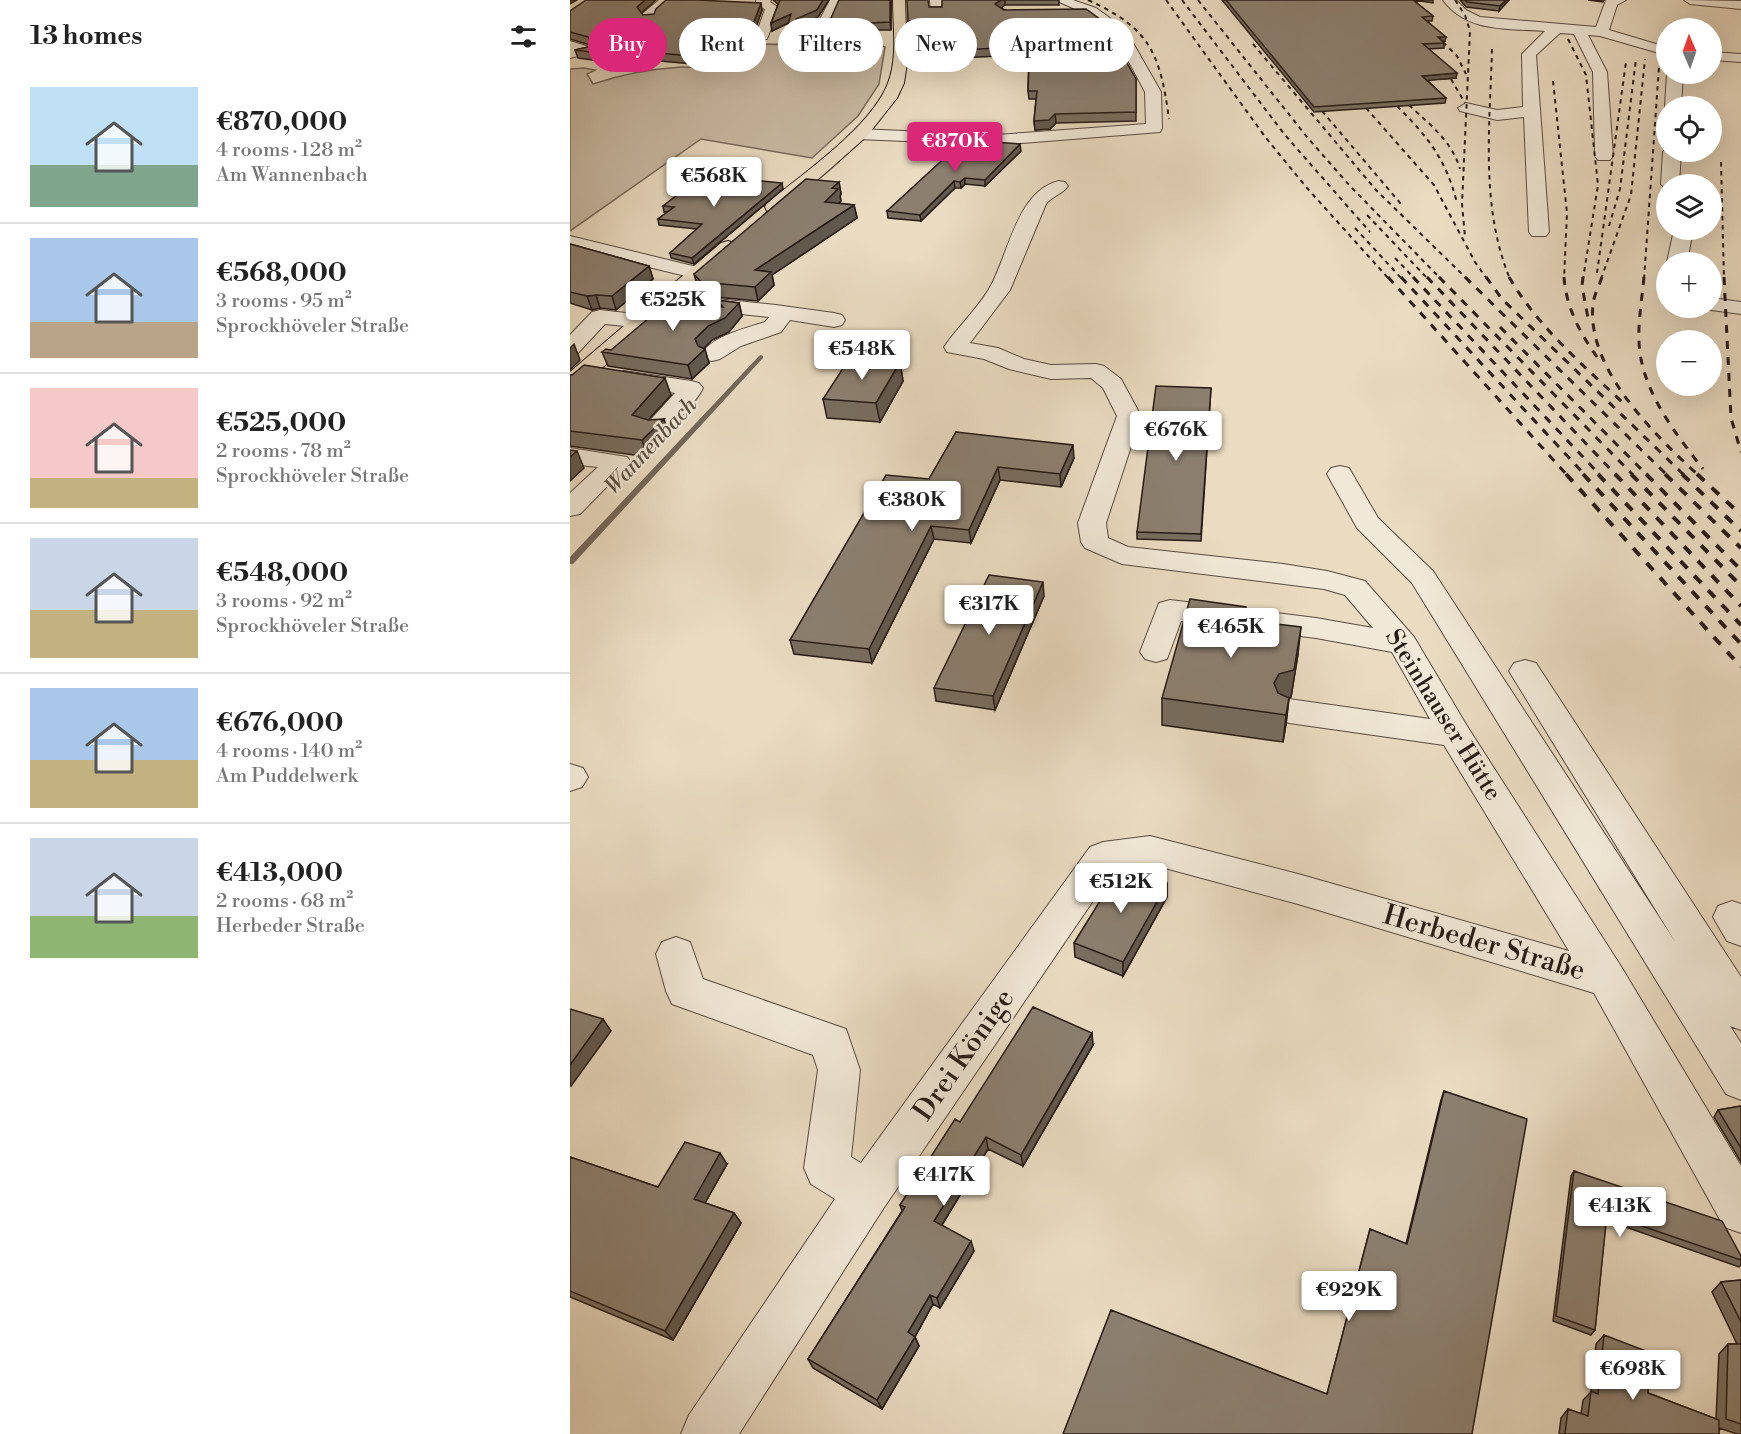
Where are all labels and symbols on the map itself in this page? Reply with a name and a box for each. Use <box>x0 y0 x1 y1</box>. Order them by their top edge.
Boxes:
north arrow <box>1656 18 1722 84</box>
pin: €870K <box>913 122 997 173</box>
pin: €568K <box>672 157 756 208</box>
pin: €525K <box>631 281 715 332</box>
pin: €548K <box>820 330 904 381</box>
water label: Wannenbach <box>599 392 703 500</box>
pin: €676K <box>1134 411 1218 462</box>
pin: €380K <box>870 481 954 532</box>
pin: €317K <box>947 585 1031 636</box>
pin: €465K <box>1189 608 1273 659</box>
street label: Steinhauser Hütte <box>1378 624 1508 806</box>
pin: €512K <box>1079 863 1163 914</box>
street label: Herbeder Straße <box>1379 897 1589 989</box>
street label: Drei Könige <box>906 982 1022 1128</box>
pin: €417K <box>902 1156 986 1207</box>
pin: €413K <box>1578 1187 1662 1238</box>
pin: €929K <box>1307 1271 1391 1322</box>
pin: €698K <box>1591 1350 1675 1401</box>

